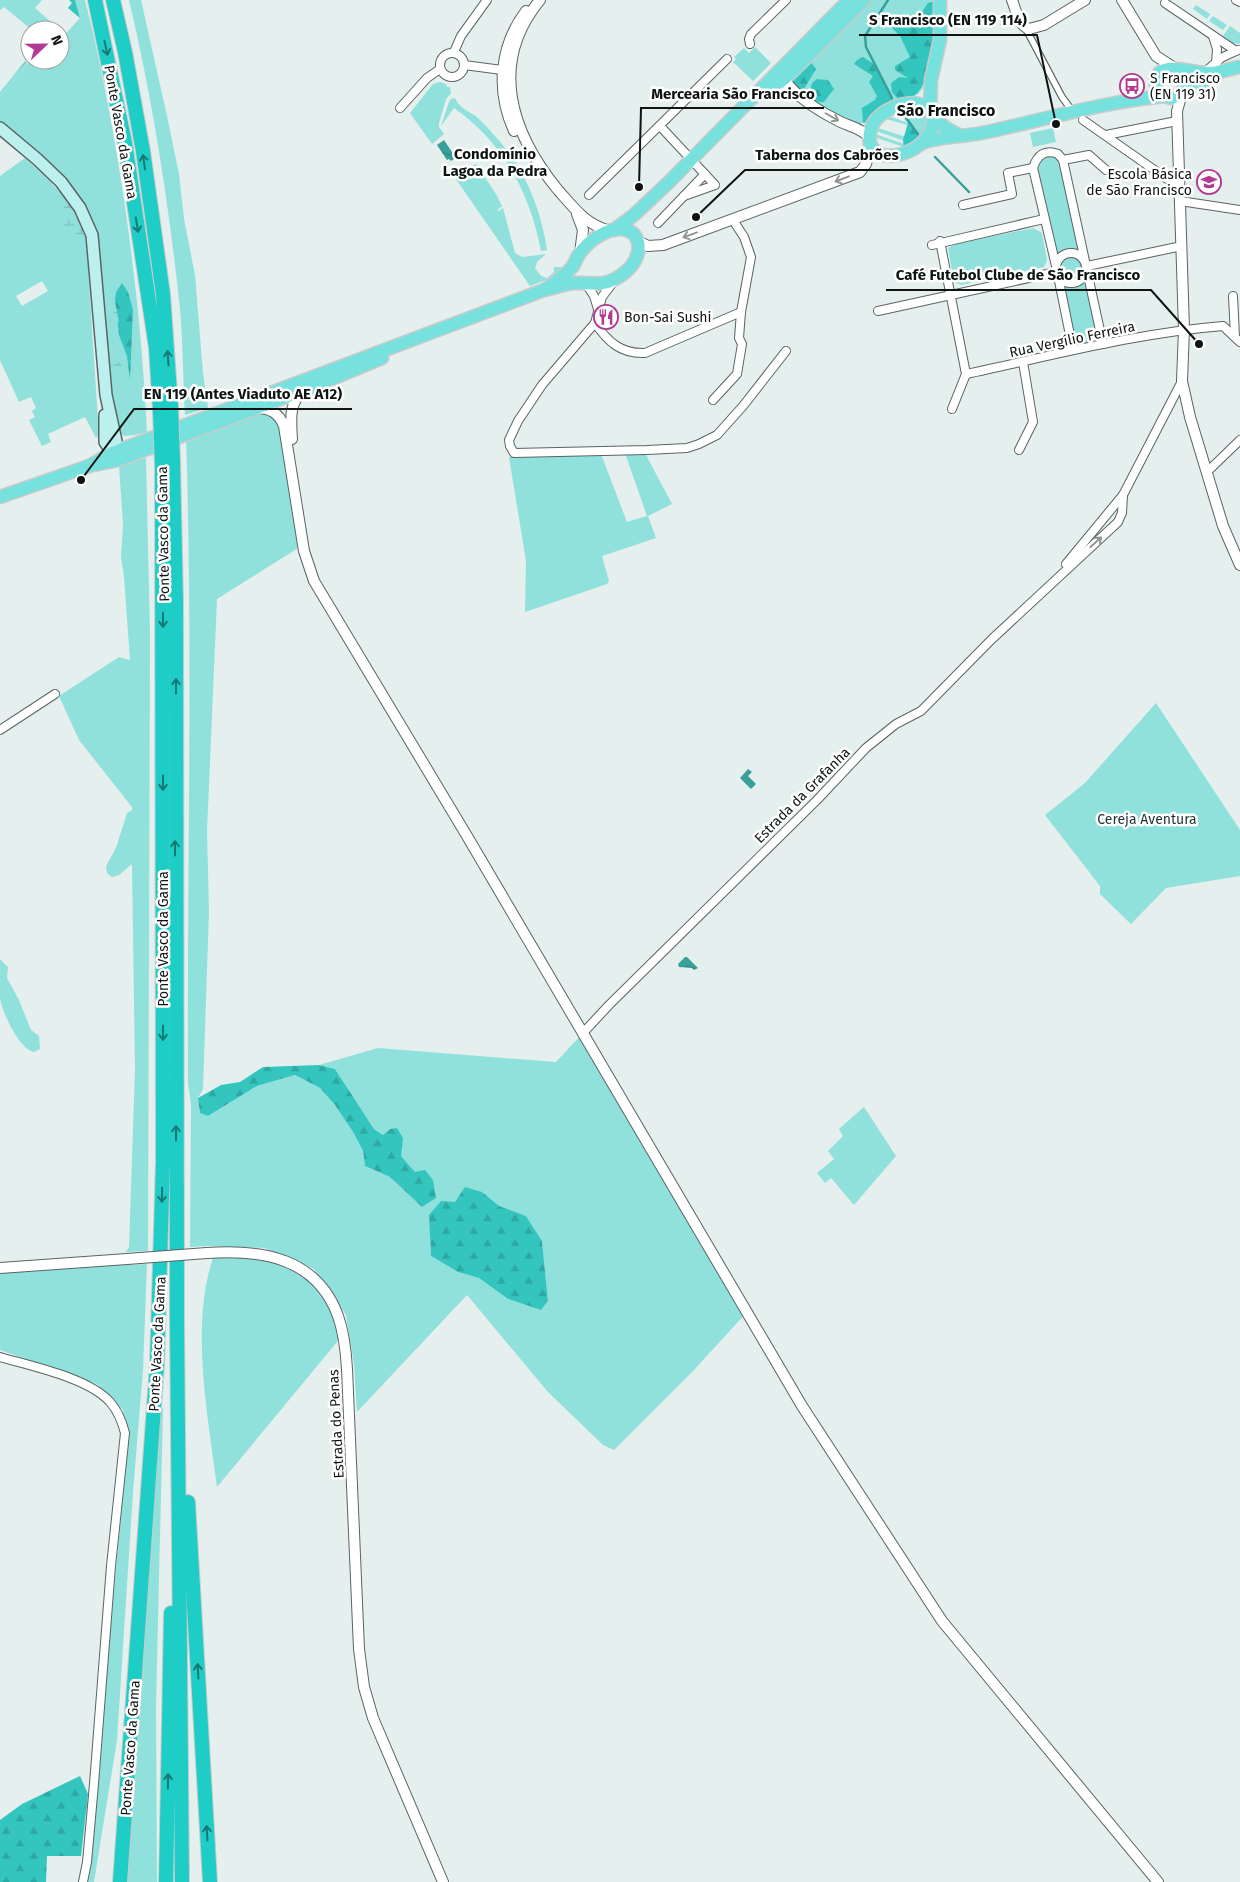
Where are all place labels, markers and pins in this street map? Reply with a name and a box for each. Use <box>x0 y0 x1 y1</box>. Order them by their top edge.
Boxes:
callout: S Francisco (EN 119 114) <box>859 5 1037 35</box>
place label: S Francisco (EN 119 31) <box>1150 70 1220 103</box>
bus stop icon: S Francisco (EN 119 31) <box>1119 73 1145 99</box>
callout: Mercearia São Francisco <box>641 78 824 108</box>
callout: Taberna dos Cabrões <box>745 140 908 170</box>
place label: Escola Básica de São Francisco <box>1086 166 1192 199</box>
school or university icon: Escola Básica de São Francisco <box>1196 169 1222 195</box>
callout: Café Futebol Clube de São Francisco <box>886 260 1151 290</box>
restaurant icon: Bon-Sai Sushi <box>593 304 619 330</box>
place label: Bon-Sai Sushi <box>624 309 711 326</box>
callout: EN 119 (Antes Viaduto AE A12) <box>134 379 352 409</box>

